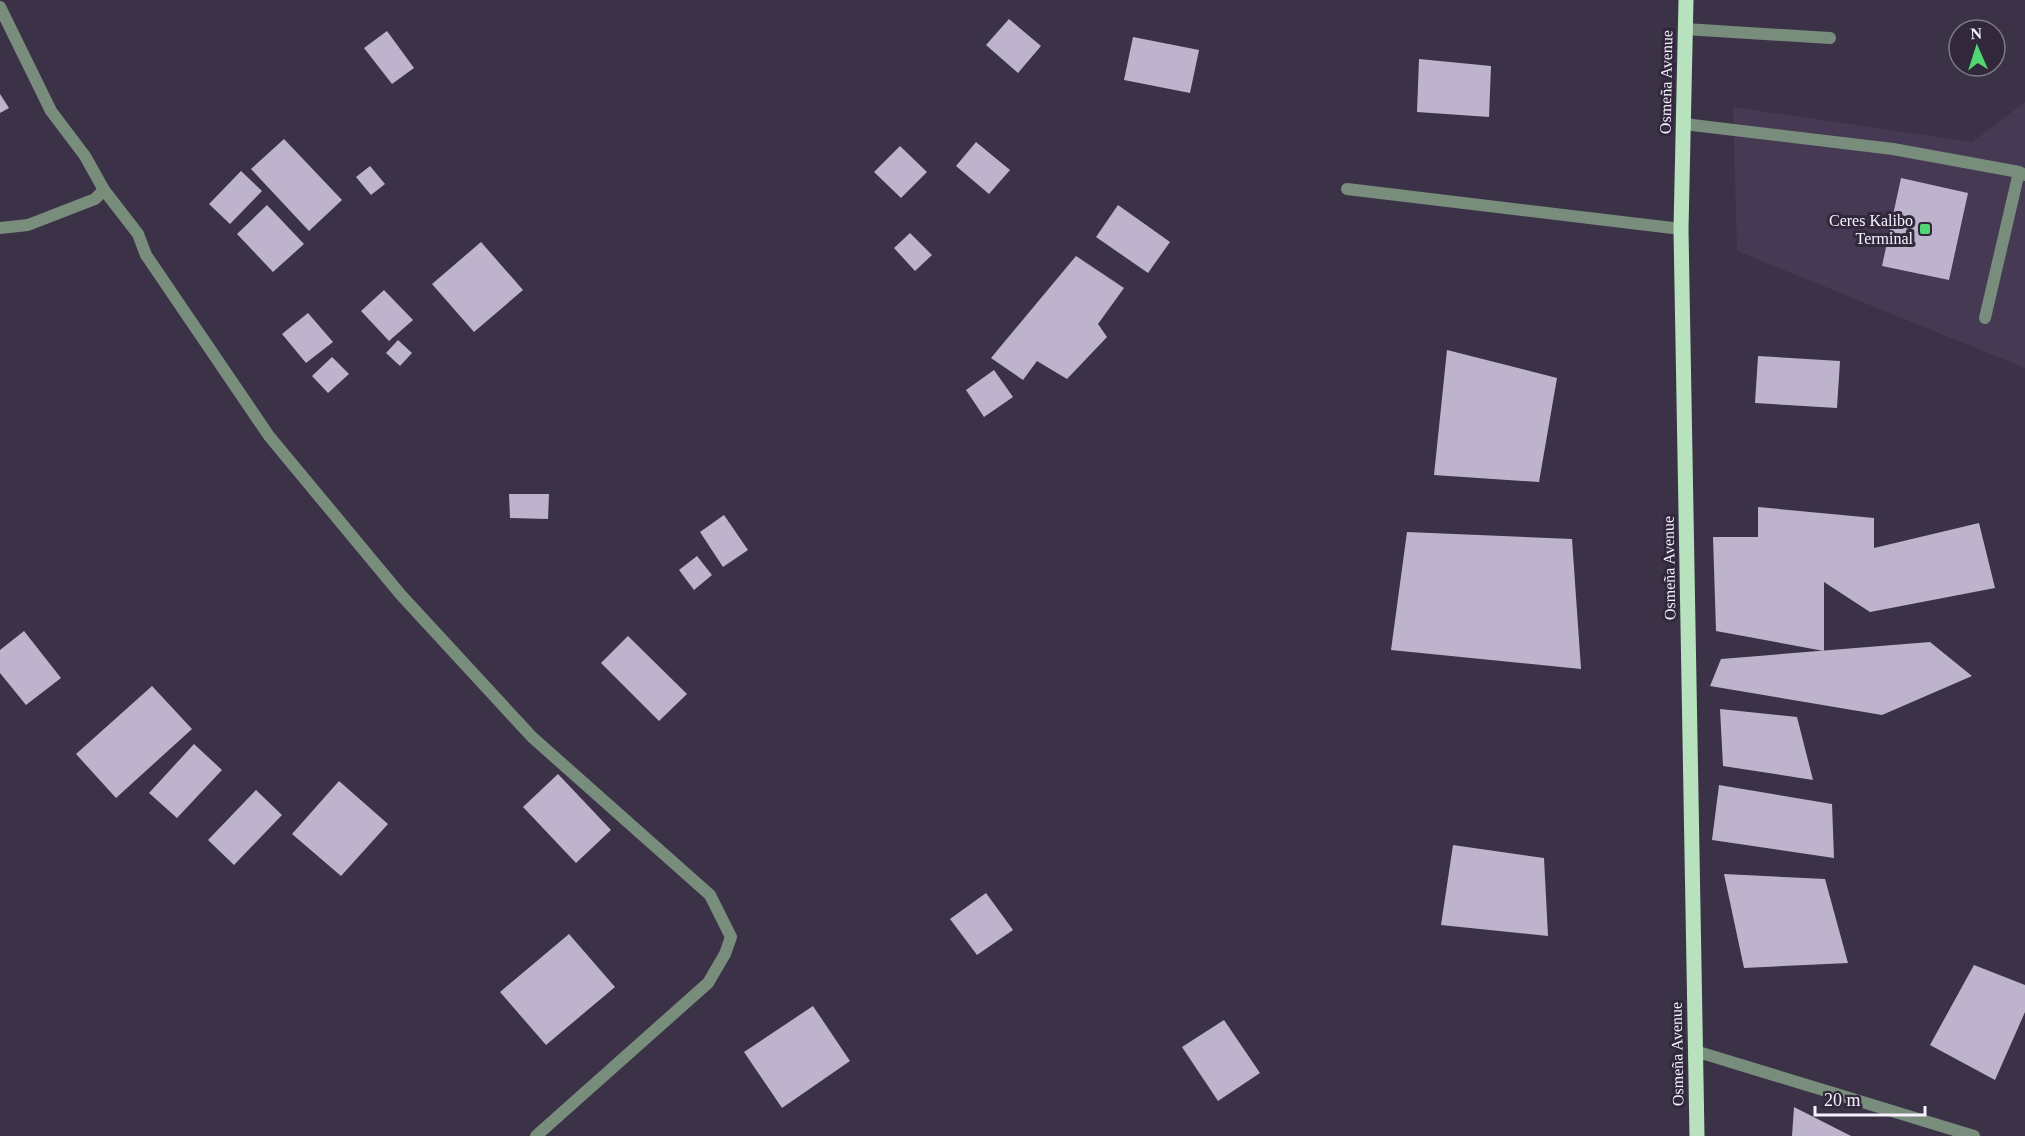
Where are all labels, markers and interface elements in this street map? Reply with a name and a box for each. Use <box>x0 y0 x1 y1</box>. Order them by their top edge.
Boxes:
north arrow <box>1947 18 2007 78</box>
text: N <box>1970 25 1983 42</box>
street label: Osmeña Avenue <box>1657 30 1675 134</box>
place label: Ceres Kalibo Terminal <box>1829 212 1914 247</box>
marker: Ceres Kalibo Terminal <box>1918 222 1932 236</box>
street label: Osmeña Avenue <box>1660 516 1678 620</box>
street label: Osmeña Avenue <box>1668 1002 1686 1106</box>
scale bar <box>1815 1079 1924 1117</box>
text: 20 m <box>1824 1090 1861 1110</box>

